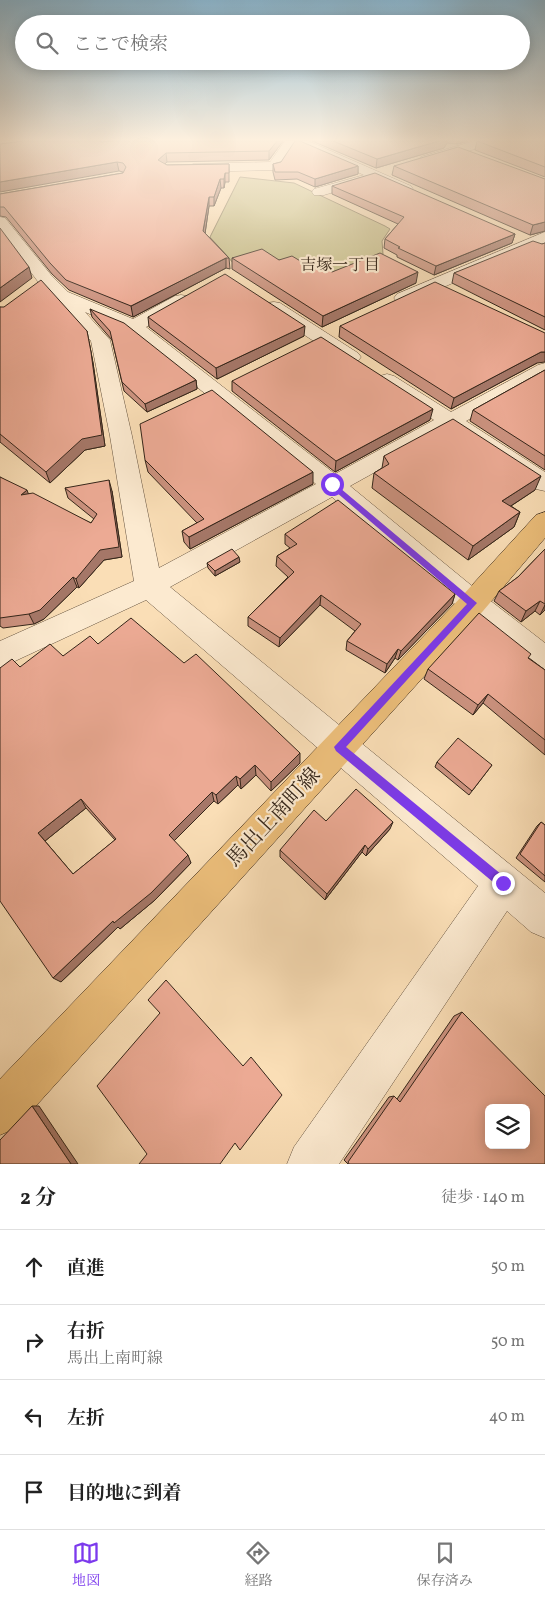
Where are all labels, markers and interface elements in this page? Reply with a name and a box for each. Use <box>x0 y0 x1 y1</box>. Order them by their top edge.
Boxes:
search box <box>15 15 530 70</box>
icon: search <box>33 29 61 57</box>
text: ここで検索 <box>73 32 168 58</box>
district label: 吉塚一丁目 <box>300 255 380 277</box>
route start <box>321 473 344 496</box>
street label: 馬出上南町線 <box>220 762 328 874</box>
route end <box>492 872 515 895</box>
map controls <box>485 1104 530 1149</box>
button: layers <box>485 1104 530 1149</box>
text: 2 分 <box>20 1184 56 1213</box>
text: 徒歩 · 140 m <box>441 1187 525 1209</box>
icon: ahead <box>20 1253 48 1281</box>
text: 直進 <box>67 1256 105 1282</box>
text: 50 m <box>491 1256 525 1278</box>
text: 右折 <box>67 1319 105 1345</box>
icon: right <box>20 1328 48 1356</box>
text: 50 m <box>491 1331 525 1353</box>
text: 馬出上南町線 <box>67 1348 163 1370</box>
icon: left <box>20 1403 48 1431</box>
text: 左折 <box>67 1406 105 1432</box>
text: 40 m <box>489 1406 525 1428</box>
icon: arrive <box>20 1478 48 1506</box>
text: 目的地に到着 <box>67 1481 181 1507</box>
tab: 地図 <box>72 1539 100 1591</box>
tab: 経路 <box>244 1539 272 1591</box>
tab: 保存済み <box>417 1539 473 1591</box>

